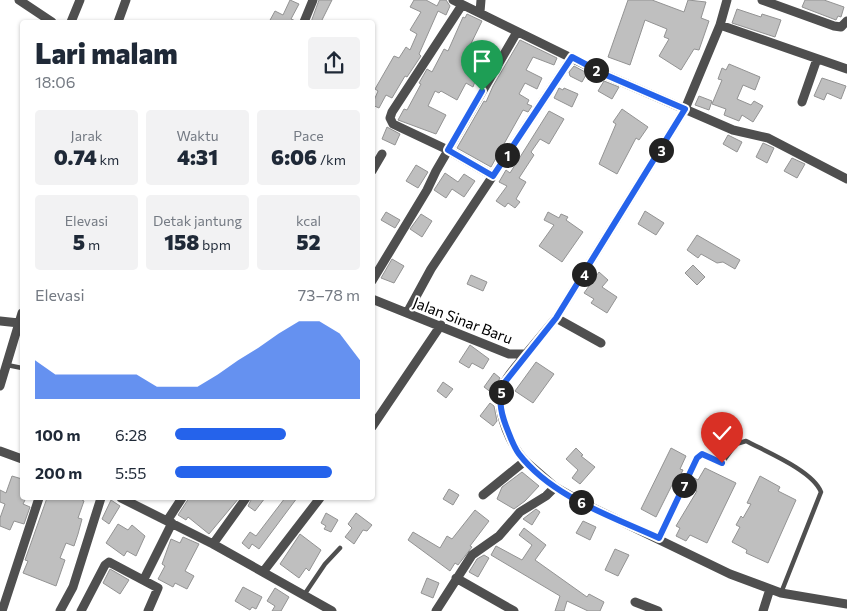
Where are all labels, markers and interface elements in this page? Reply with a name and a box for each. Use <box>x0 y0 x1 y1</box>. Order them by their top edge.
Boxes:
text: Lari malam <box>35 36 178 70</box>
button: share <box>308 37 360 89</box>
pin <box>461 40 503 91</box>
icon: arrive <box>468 47 496 75</box>
pin: 2 <box>584 58 608 82</box>
text: 2 <box>593 62 600 79</box>
text: 18:06 <box>35 72 75 91</box>
text: Jarak <box>71 127 102 144</box>
text: Waktu <box>176 127 219 144</box>
text: Pace <box>293 127 324 144</box>
pin: 3 <box>648 138 674 162</box>
pin: 1 <box>494 142 520 168</box>
text: 3 <box>657 142 666 159</box>
text: 0.74 <box>54 144 97 169</box>
text: 4:31 <box>177 144 218 169</box>
text: 6:06 <box>271 144 317 169</box>
text: 1 <box>504 147 511 164</box>
text: km <box>97 151 119 168</box>
text: /km <box>317 151 346 168</box>
text: Elevasi <box>65 212 108 229</box>
text: Detak jantung <box>153 212 242 229</box>
text: kcal <box>296 212 321 229</box>
text: 5 <box>73 229 85 254</box>
text: 158 <box>164 229 199 254</box>
text: 52 <box>296 229 321 254</box>
text: m <box>85 236 100 253</box>
text: bpm <box>199 236 231 253</box>
pin: 4 <box>572 262 596 286</box>
text: 4 <box>580 266 589 283</box>
text: Elevasi <box>35 285 85 304</box>
text: 73–78 m <box>298 285 360 304</box>
street label: Jalan Sinar Baru <box>411 293 515 347</box>
pin: 5 <box>488 380 514 404</box>
text: 5 <box>497 384 506 401</box>
pin <box>701 412 743 463</box>
icon: check <box>708 419 736 447</box>
text: 100 m <box>35 425 81 444</box>
text: 6:28 <box>115 425 147 444</box>
text: 200 m <box>35 463 82 482</box>
text: 5:55 <box>115 463 146 482</box>
pin: 7 <box>672 472 696 498</box>
text: 7 <box>681 477 688 494</box>
pin: 6 <box>568 490 594 514</box>
text: 6 <box>577 494 586 511</box>

